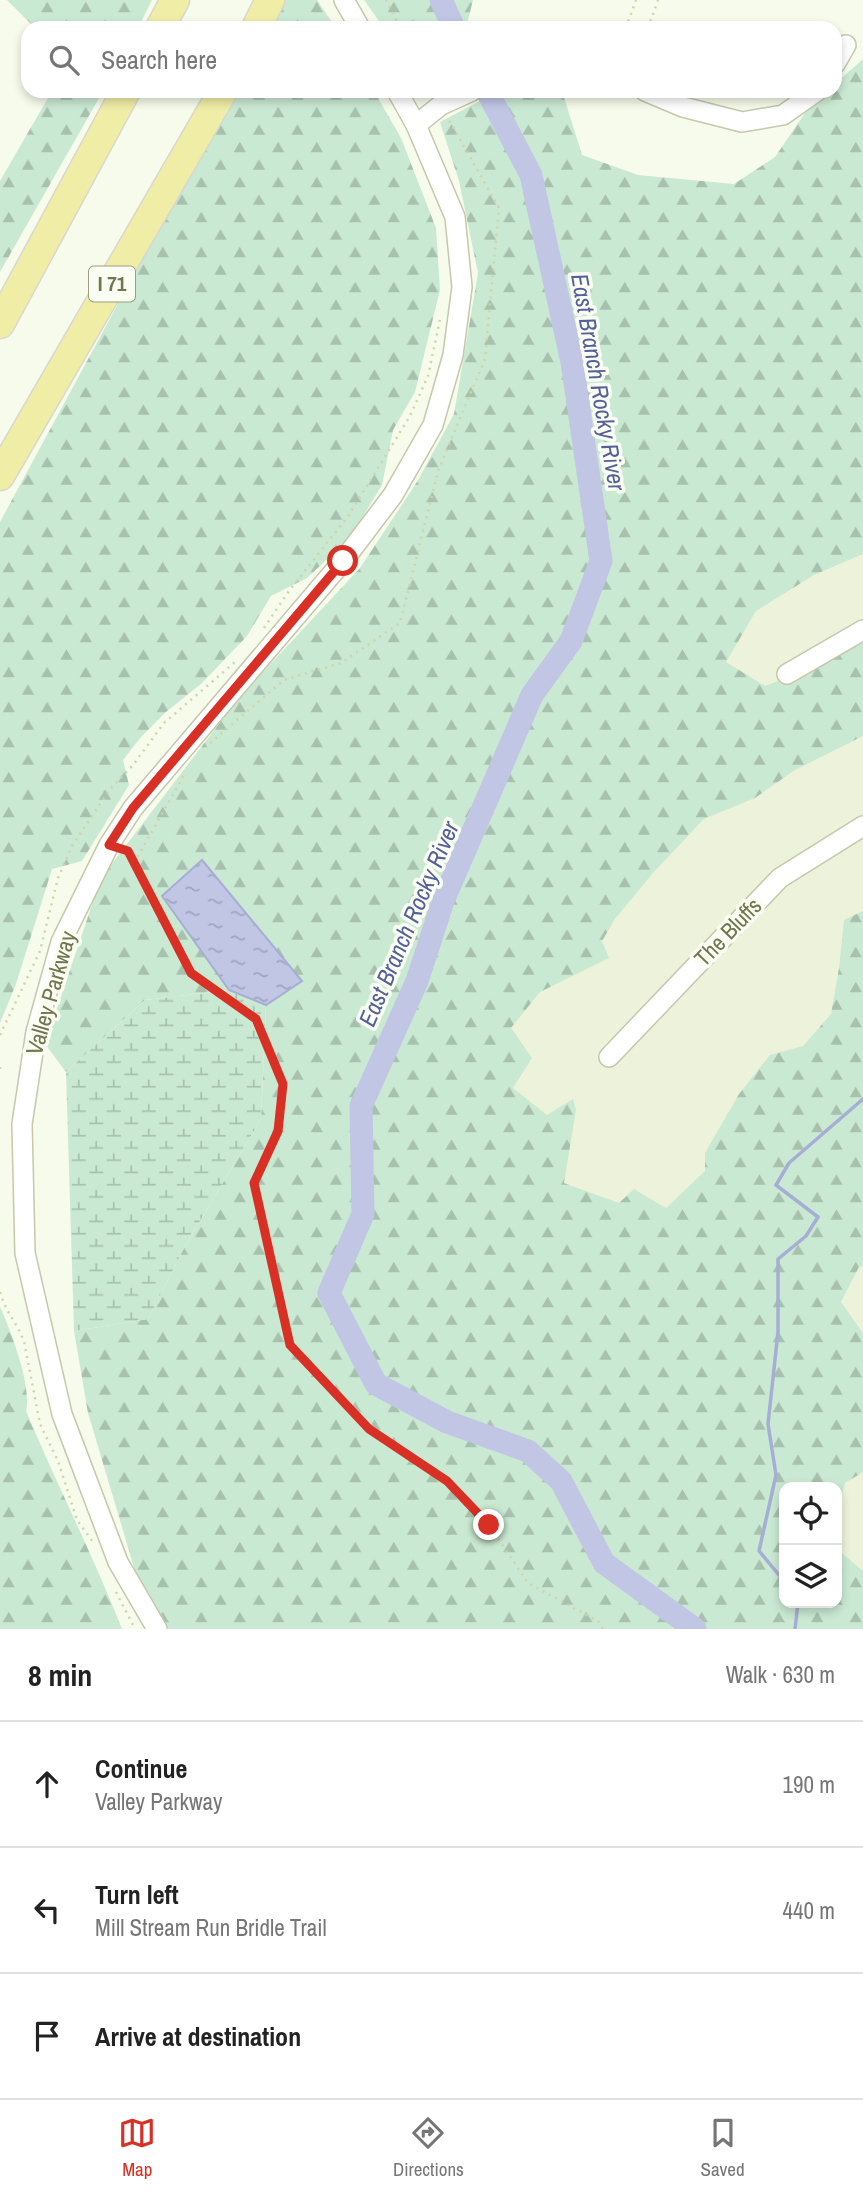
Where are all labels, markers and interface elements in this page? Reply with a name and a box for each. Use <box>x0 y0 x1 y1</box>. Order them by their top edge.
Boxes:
search box <box>21 21 842 98</box>
icon: search <box>45 41 83 79</box>
text: Search here <box>101 42 217 77</box>
road number: I 71 <box>89 266 135 302</box>
water label: East Branch Rocky River <box>564 271 634 494</box>
route start <box>327 545 358 576</box>
water label: East Branch Rocky River <box>350 815 466 1031</box>
street label: The Bluffs <box>687 890 768 973</box>
street label: Valley Parkway <box>18 927 83 1058</box>
map controls <box>779 1482 842 1608</box>
button: locate <box>779 1482 842 1545</box>
route end <box>473 1509 504 1540</box>
button: layers <box>779 1545 842 1608</box>
text: 8 min <box>28 1655 92 1695</box>
text: Walk · 630 m <box>726 1659 835 1690</box>
text: Continue <box>95 1751 187 1786</box>
icon: ahead <box>28 1765 66 1803</box>
text: 190 m <box>783 1769 835 1800</box>
text: Valley Parkway <box>95 1786 223 1817</box>
text: Turn left <box>95 1877 179 1912</box>
icon: left <box>28 1891 66 1929</box>
text: 440 m <box>783 1895 835 1926</box>
text: Mill Stream Run Bridle Trail <box>95 1912 327 1943</box>
icon: arrive <box>28 2017 66 2055</box>
text: Arrive at destination <box>95 2019 301 2054</box>
tab: Map <box>118 2114 156 2182</box>
tab: Directions <box>393 2114 464 2182</box>
tab: Saved <box>701 2114 745 2182</box>

